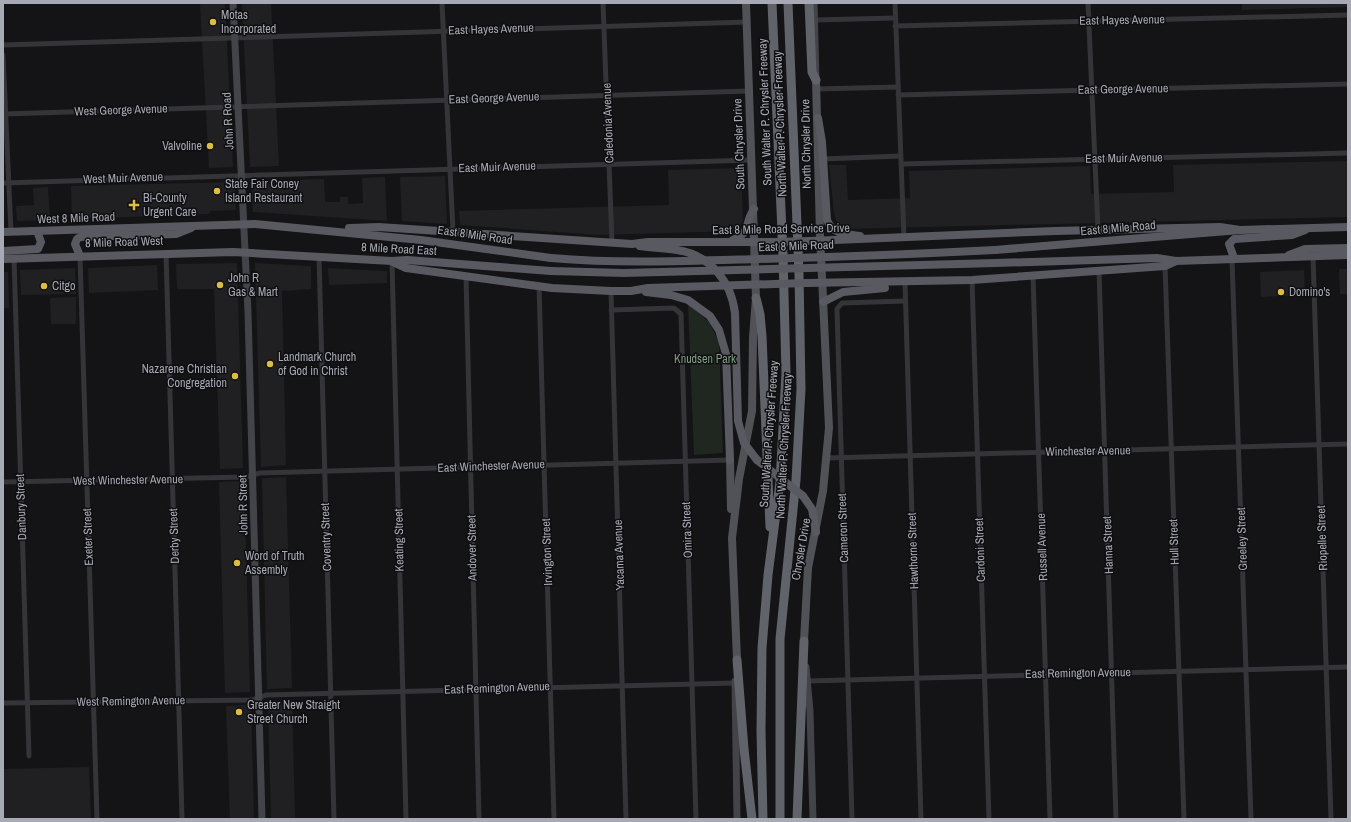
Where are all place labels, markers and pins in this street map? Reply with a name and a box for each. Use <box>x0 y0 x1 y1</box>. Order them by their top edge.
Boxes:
place label: Motas Incorporated <box>221 7 276 37</box>
marker: Motas Incorporated <box>208 17 218 27</box>
place label: Valvoline <box>162 138 202 154</box>
marker: Valvoline <box>205 141 215 151</box>
place label: State Fair Coney Island Restaurant <box>225 176 302 206</box>
marker: State Fair Coney Island Restaurant <box>212 186 222 196</box>
place label: Bi-County Urgent Care <box>143 190 197 220</box>
marker: Bi-County Urgent Care <box>128 199 140 211</box>
place label: John R Gas & Mart <box>228 270 278 300</box>
place label: Citgo <box>52 278 76 294</box>
marker: John R Gas & Mart <box>215 280 225 290</box>
marker: Citgo <box>39 281 49 291</box>
place label: Domino's <box>1289 284 1330 300</box>
marker: Domino's <box>1276 287 1286 297</box>
place label: Landmark Church of God in Christ <box>278 349 356 379</box>
marker: Landmark Church of God in Christ <box>265 359 275 369</box>
place label: Nazarene Christian Congregation <box>142 361 227 391</box>
marker: Nazarene Christian Congregation <box>230 371 240 381</box>
place label: Word of Truth Assembly <box>244 548 304 578</box>
marker: Word of Truth Assembly <box>232 558 242 568</box>
place label: Greater New Straight Street Church <box>247 697 340 727</box>
marker: Greater New Straight Street Church <box>234 707 244 717</box>

